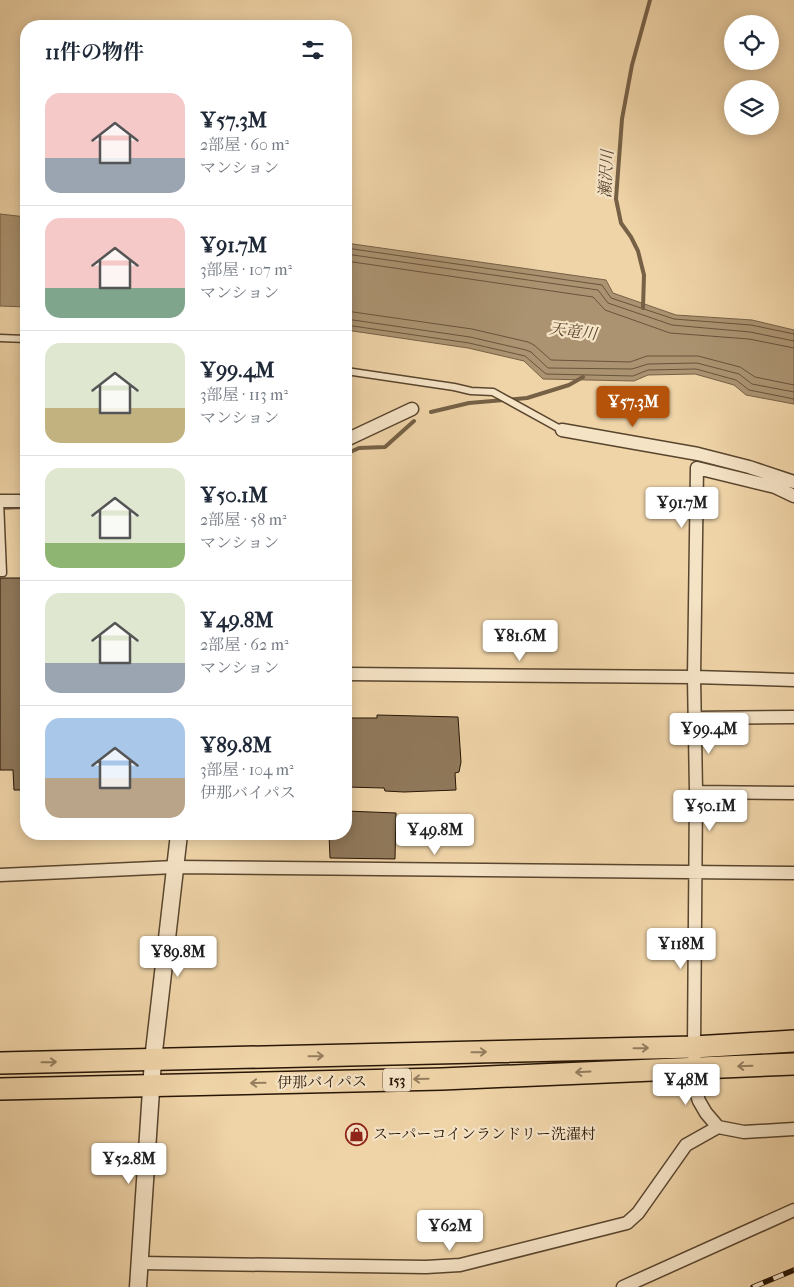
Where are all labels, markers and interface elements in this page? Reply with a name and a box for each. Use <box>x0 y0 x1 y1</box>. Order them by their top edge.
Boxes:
map controls <box>724 15 779 135</box>
button: locate <box>724 15 779 70</box>
icon: filters <box>299 36 327 64</box>
text: 11件の物件 <box>45 40 144 64</box>
button: layers <box>724 80 779 135</box>
text: ¥57.3M <box>200 108 267 132</box>
icon: home <box>85 113 145 173</box>
text: 2部屋 · 60 m² <box>200 135 289 154</box>
water label: 瀬沢川 <box>595 148 617 198</box>
text: マンション <box>200 158 279 177</box>
text: ¥91.7M <box>200 233 267 257</box>
icon: home <box>85 238 145 298</box>
text: 3部屋 · 107 m² <box>200 260 292 279</box>
text: マンション <box>200 283 279 302</box>
water label: 天竜川 <box>548 319 600 344</box>
text: ¥99.4M <box>200 358 275 382</box>
icon: home <box>85 363 145 423</box>
text: 3部屋 · 113 m² <box>200 385 288 404</box>
pin: ¥57.3M <box>592 386 674 428</box>
text: ¥57.3M <box>607 392 659 411</box>
text: マンション <box>200 408 279 427</box>
text: ¥50.1M <box>200 483 268 507</box>
pin: ¥91.7M <box>641 486 723 529</box>
icon: home <box>85 488 145 548</box>
text: ¥91.7M <box>656 493 708 512</box>
text: 2部屋 · 58 m² <box>200 510 287 529</box>
text: マンション <box>200 533 279 552</box>
text: ¥49.8M <box>200 608 274 632</box>
icon: home <box>85 613 145 673</box>
pin: ¥81.6M <box>479 620 561 662</box>
text: ¥81.6M <box>494 626 546 645</box>
text: 2部屋 · 62 m² <box>200 635 288 654</box>
text: マンション <box>200 658 279 677</box>
pin: ¥99.4M <box>668 712 750 755</box>
text: ¥99.4M <box>681 719 737 738</box>
text: ¥89.8M <box>200 733 272 757</box>
icon: home <box>85 738 145 798</box>
text: 3部屋 · 104 m² <box>200 760 294 779</box>
text: 伊那バイパス <box>200 783 296 802</box>
pin: ¥50.1M <box>669 790 751 832</box>
text: ¥50.1M <box>684 796 736 815</box>
pin: ¥49.8M <box>394 814 476 856</box>
text: ¥49.8M <box>407 820 463 839</box>
pin: ¥118M <box>646 928 716 970</box>
text: ¥118M <box>658 934 704 953</box>
pin: ¥89.8M <box>137 936 219 978</box>
text: ¥89.8M <box>151 942 205 961</box>
one-way arrow <box>632 1043 649 1053</box>
one-way arrow <box>470 1047 486 1057</box>
one-way arrow <box>308 1051 324 1061</box>
one-way arrow <box>40 1057 56 1067</box>
one-way arrow <box>738 1061 754 1070</box>
pin: ¥48M <box>656 1064 716 1106</box>
road number: 153 <box>383 1068 411 1092</box>
one-way arrow <box>575 1068 591 1077</box>
text: ¥48M <box>664 1070 708 1089</box>
street label: 伊那バイパス <box>277 1072 367 1092</box>
one-way arrow <box>413 1075 429 1084</box>
one-way arrow <box>250 1078 266 1088</box>
shop icon: スーパーコインランドリー洗濯村 <box>345 1122 369 1146</box>
place label: スーパーコインランドリー洗濯村 <box>373 1125 596 1143</box>
pin: ¥52.8M <box>88 1142 170 1185</box>
text: ¥52.8M <box>102 1149 156 1168</box>
pin: ¥62M <box>420 1210 480 1252</box>
text: ¥62M <box>428 1216 472 1235</box>

